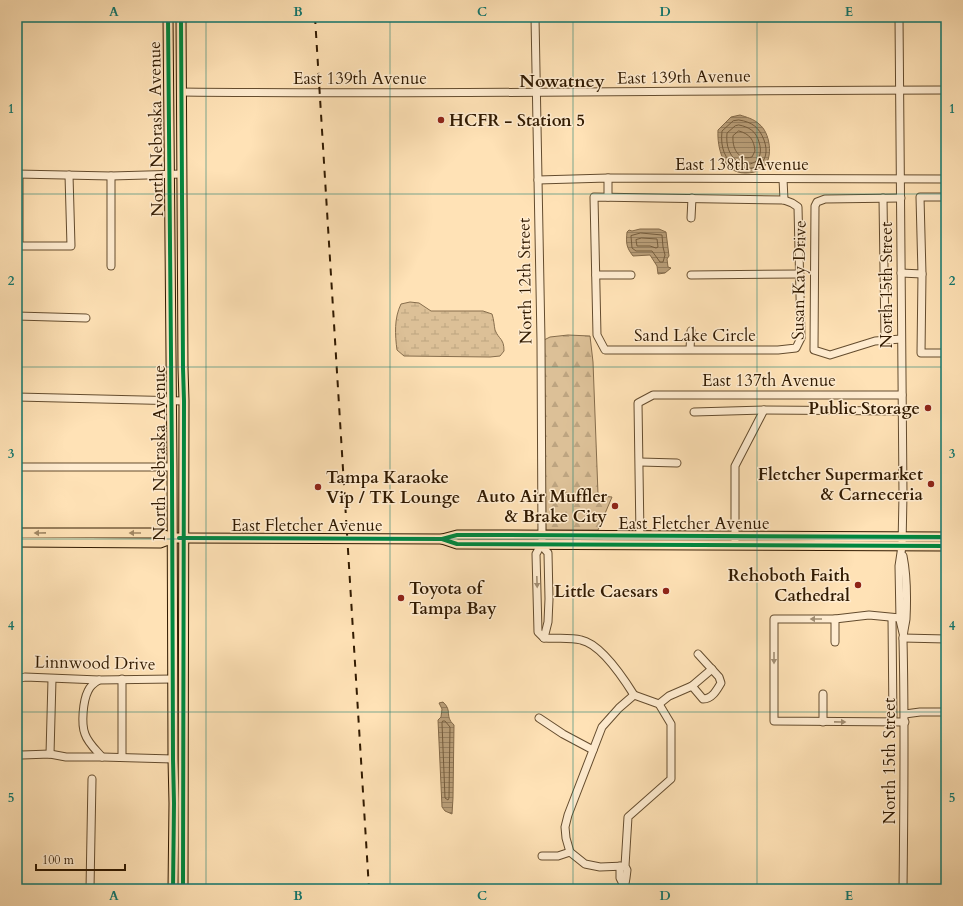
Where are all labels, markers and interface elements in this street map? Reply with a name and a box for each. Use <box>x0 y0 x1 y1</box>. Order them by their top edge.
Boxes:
text: A <box>109 3 119 21</box>
text: B <box>293 3 303 21</box>
text: C <box>477 3 487 21</box>
text: D <box>659 3 671 21</box>
text: E <box>845 3 853 21</box>
street label: North Nebraska Avenue <box>143 41 169 217</box>
street label: East 139th Avenue <box>617 64 751 90</box>
street label: East 139th Avenue <box>293 67 427 90</box>
district label: Nowatney <box>519 69 605 94</box>
text: 1 <box>8 100 14 118</box>
text: 1 <box>949 100 955 118</box>
place label: HCFR - Station 5 <box>449 109 585 132</box>
marker: HCFR - Station 5 <box>436 115 446 125</box>
street label: East 138th Avenue <box>675 153 809 176</box>
street label: North 12th Street <box>512 217 538 345</box>
street label: Susan Kay Drive <box>786 220 812 340</box>
street label: North 15th Street <box>875 221 898 348</box>
text: 2 <box>8 272 15 290</box>
text: 2 <box>949 272 956 290</box>
street label: Sand Lake Circle <box>634 324 756 347</box>
street label: North Nebraska Avenue <box>148 365 171 541</box>
street label: East 137th Avenue <box>702 369 836 392</box>
place label: Public Storage <box>808 397 920 420</box>
marker: Public Storage <box>923 403 933 413</box>
text: 3 <box>8 445 15 463</box>
text: 3 <box>949 445 956 463</box>
place label: Fletcher Supermarket & Carneceria <box>758 463 924 506</box>
place label: Tampa Karaoke Vip / TK Lounge <box>326 466 460 509</box>
marker: Fletcher Supermarket & Carneceria <box>926 479 936 489</box>
marker: Tampa Karaoke Vip / TK Lounge <box>313 482 323 492</box>
place label: Auto Air Muffler & Brake City <box>477 485 607 528</box>
marker: Auto Air Muffler & Brake City <box>610 501 620 511</box>
street label: East Fletcher Avenue <box>618 512 770 535</box>
street label: East Fletcher Avenue <box>231 514 383 537</box>
one-way arrow <box>33 530 46 536</box>
one-way arrow <box>128 530 141 536</box>
place label: Rehoboth Faith Cathedral <box>728 564 850 607</box>
one-way arrow <box>534 576 540 589</box>
place label: Toyota of Tampa Bay <box>409 577 497 620</box>
place label: Little Caesars <box>554 580 658 603</box>
marker: Rehoboth Faith Cathedral <box>853 580 863 590</box>
marker: Little Caesars <box>661 586 671 596</box>
marker: Toyota of Tampa Bay <box>396 593 406 603</box>
one-way arrow <box>809 616 822 622</box>
text: 4 <box>8 617 15 635</box>
text: 4 <box>949 617 956 635</box>
street label: Linnwood Drive <box>34 650 156 676</box>
one-way arrow <box>771 652 777 665</box>
street label: North 15th Street <box>878 697 901 824</box>
one-way arrow <box>834 719 847 725</box>
text: 5 <box>8 789 14 807</box>
text: 5 <box>949 789 955 807</box>
scale bar <box>36 846 125 872</box>
text: 100 m <box>42 852 75 868</box>
text: A <box>109 887 119 905</box>
text: B <box>293 887 303 905</box>
text: C <box>477 887 487 905</box>
text: D <box>659 887 671 905</box>
text: E <box>845 887 853 905</box>

